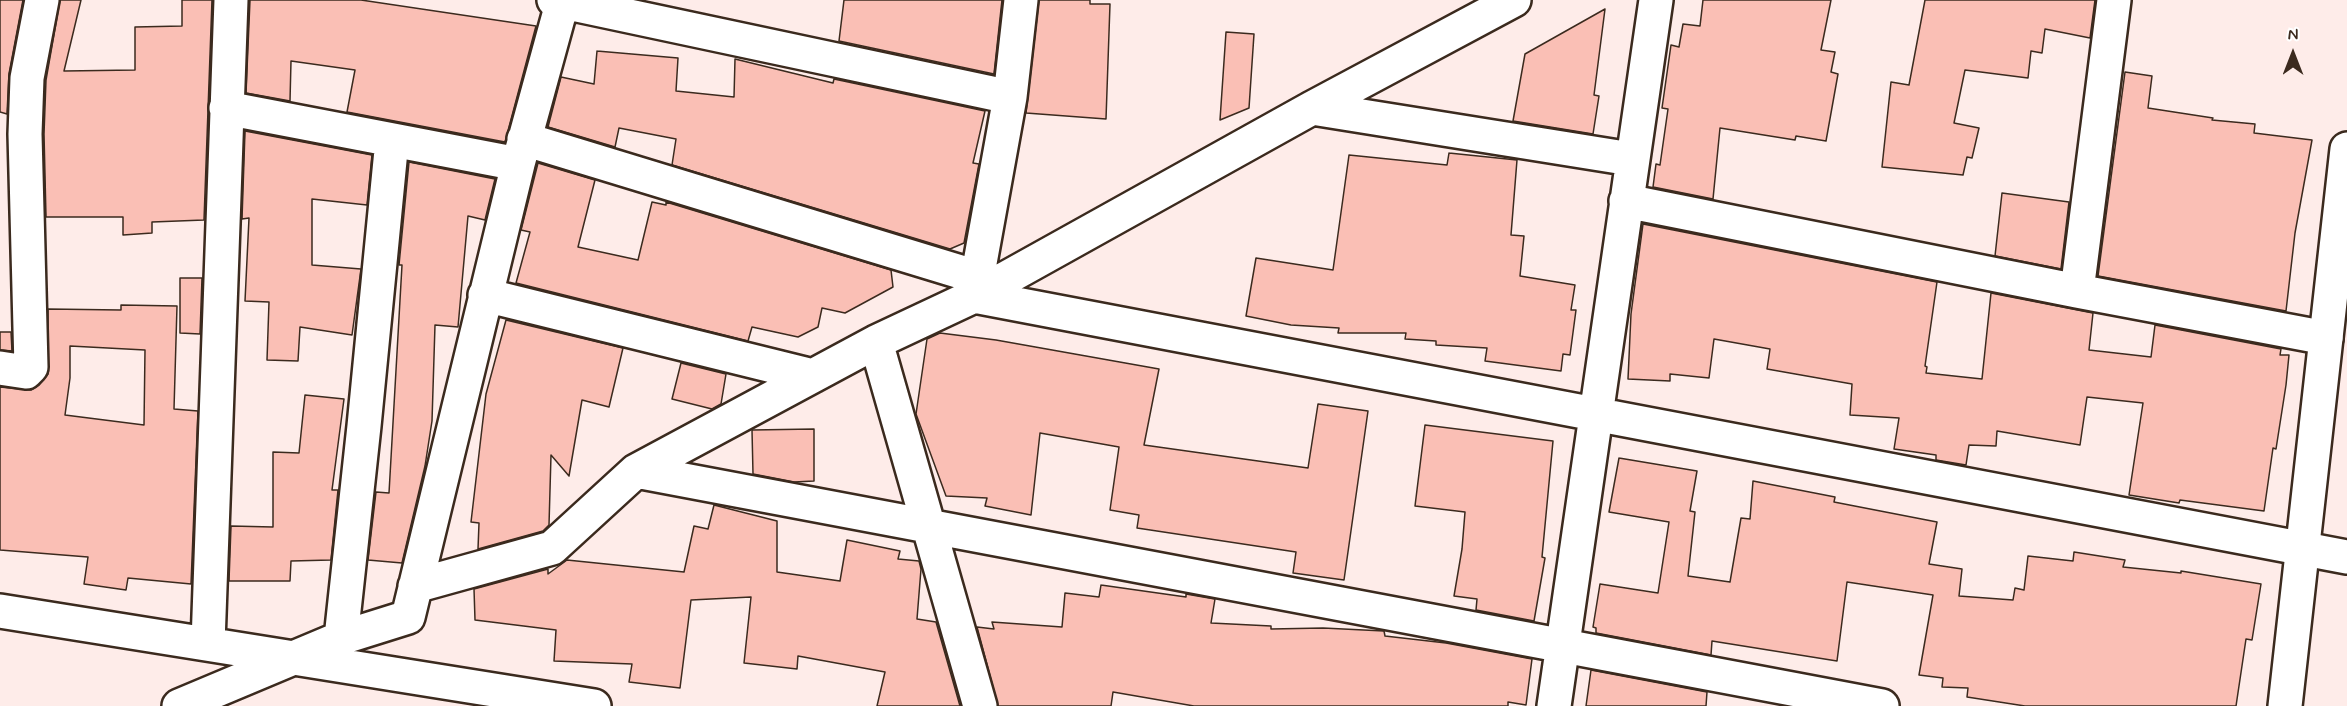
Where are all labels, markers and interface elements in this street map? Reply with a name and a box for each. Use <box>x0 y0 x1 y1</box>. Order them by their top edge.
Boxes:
north arrow <box>2263 24 2323 84</box>
text: N <box>2288 25 2298 46</box>

